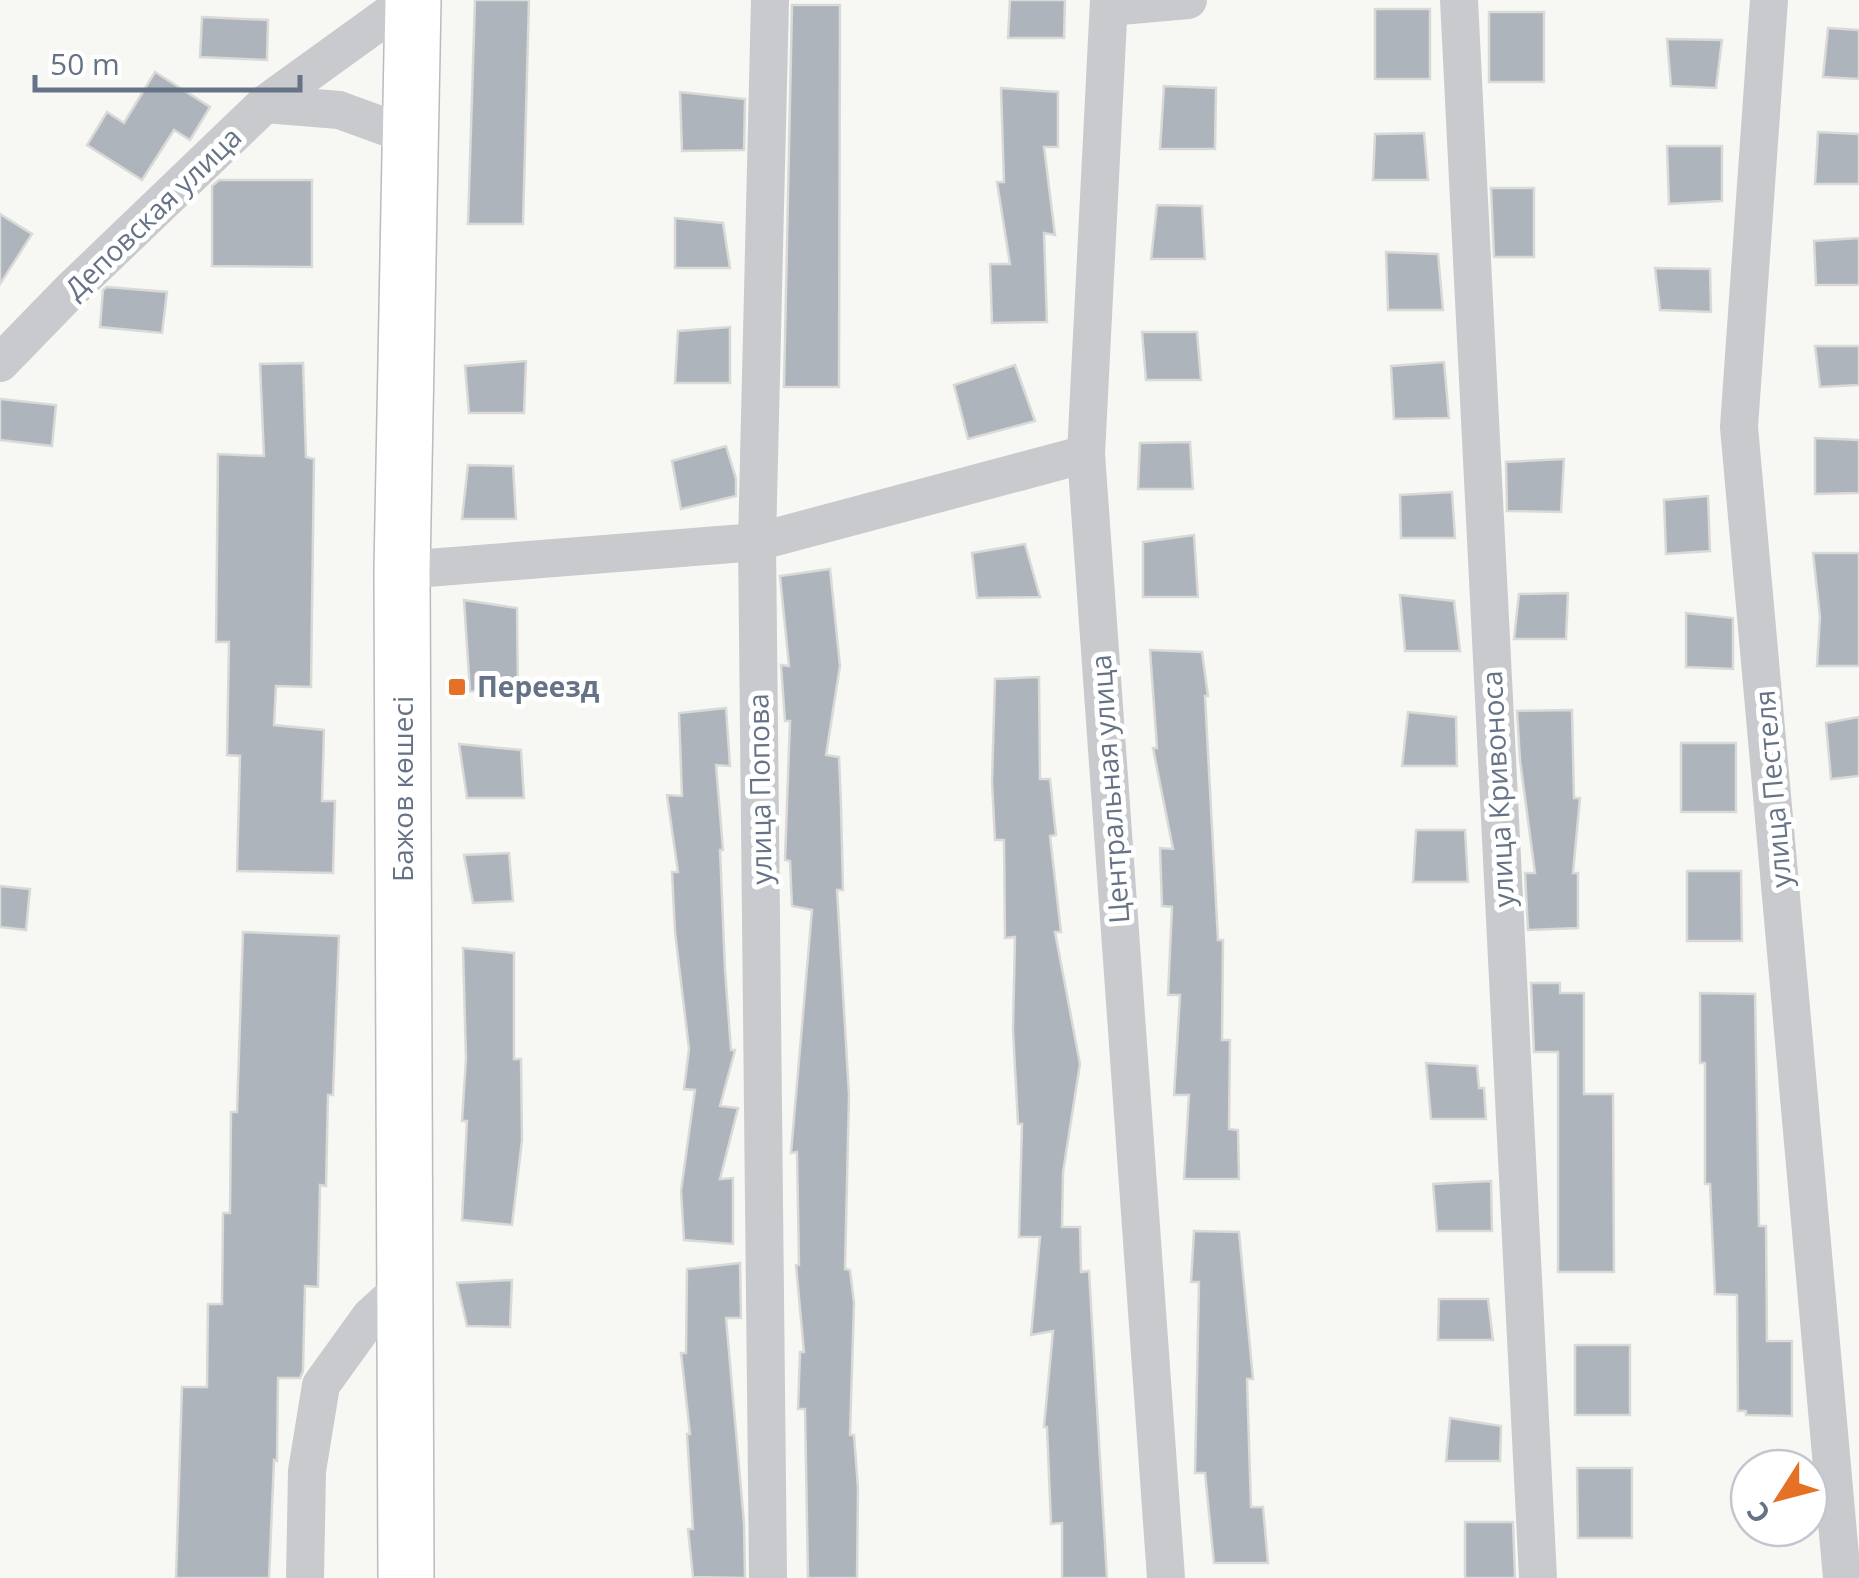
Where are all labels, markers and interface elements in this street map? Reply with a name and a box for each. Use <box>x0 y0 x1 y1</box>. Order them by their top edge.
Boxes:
scale bar <box>35 30 300 92</box>
text: 50 m <box>50 43 120 84</box>
street label: Деповская улица <box>56 118 249 307</box>
street label: Центральная улица <box>1081 653 1137 925</box>
place label: Переезд <box>477 667 600 705</box>
street label: улица Кривоноса <box>1472 670 1522 908</box>
marker: Переезд <box>446 676 468 698</box>
street label: улица Пестеля <box>1744 689 1800 889</box>
street label: улица Попова <box>738 693 780 885</box>
street label: Бажов көшесі <box>383 696 421 882</box>
north arrow <box>1729 1448 1829 1548</box>
text: С <box>1737 1495 1779 1532</box>

